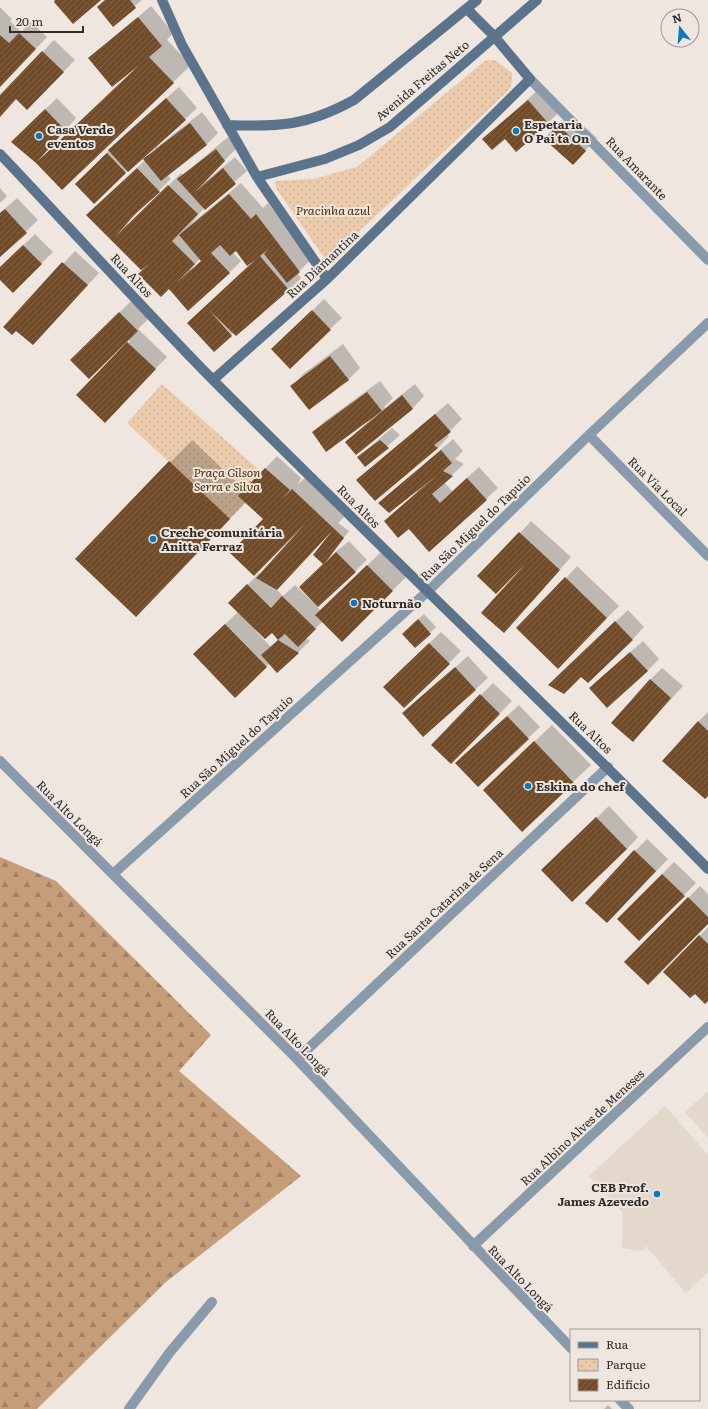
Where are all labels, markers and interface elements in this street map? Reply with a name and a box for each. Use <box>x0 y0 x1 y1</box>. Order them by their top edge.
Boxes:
scale bar <box>10 8 83 34</box>
north arrow <box>660 8 700 48</box>
text: N <box>670 8 684 26</box>
text: 20 m <box>16 12 43 30</box>
street label: Avenida Freitas Neto <box>371 35 473 125</box>
place label: Espetaria O Pai ta On <box>524 115 590 147</box>
place label: Casa Verde eventos <box>47 120 113 152</box>
marker: Espetaria O Pai ta On <box>511 126 521 136</box>
marker: Casa Verde eventos <box>34 131 44 141</box>
street label: Rua Amarante <box>602 132 672 204</box>
park label: Pracinha azul <box>296 201 371 219</box>
street label: Rua Diamantina <box>282 225 363 302</box>
street label: Rua Altos <box>107 249 158 301</box>
street label: Rua Via Local <box>624 452 692 520</box>
park label: Praça Gilson Serra e Silva <box>194 463 260 495</box>
street label: Rua São Miguel do Tapuio <box>416 469 534 585</box>
street label: Rua Altos <box>333 480 385 532</box>
place label: Creche comunitária Anitta Ferraz <box>161 523 283 555</box>
marker: Creche comunitária Anitta Ferraz <box>148 534 158 544</box>
place label: Noturnão <box>362 594 422 612</box>
marker: Noturnão <box>349 598 359 608</box>
street label: Rua São Miguel do Tapuio <box>175 690 297 802</box>
street label: Rua Altos <box>565 707 617 758</box>
street label: Rua Alto Longá <box>33 776 108 851</box>
place label: Eskina do chef <box>536 777 626 795</box>
marker: Eskina do chef <box>523 781 533 791</box>
street label: Rua Santa Catarina de Sena <box>381 843 507 962</box>
street label: Rua Alto Longá <box>261 1004 335 1080</box>
street label: Rua Albino Alves de Meneses <box>516 1064 648 1189</box>
place label: CEB Prof. James Azevedo <box>557 1178 650 1210</box>
marker: CEB Prof. James Azevedo <box>652 1189 662 1199</box>
street label: Rua Alto Longá <box>484 1240 558 1316</box>
legend <box>570 1329 700 1401</box>
text: Rua <box>606 1335 629 1353</box>
text: Parque <box>606 1355 646 1373</box>
text: Edifício <box>606 1375 650 1393</box>

